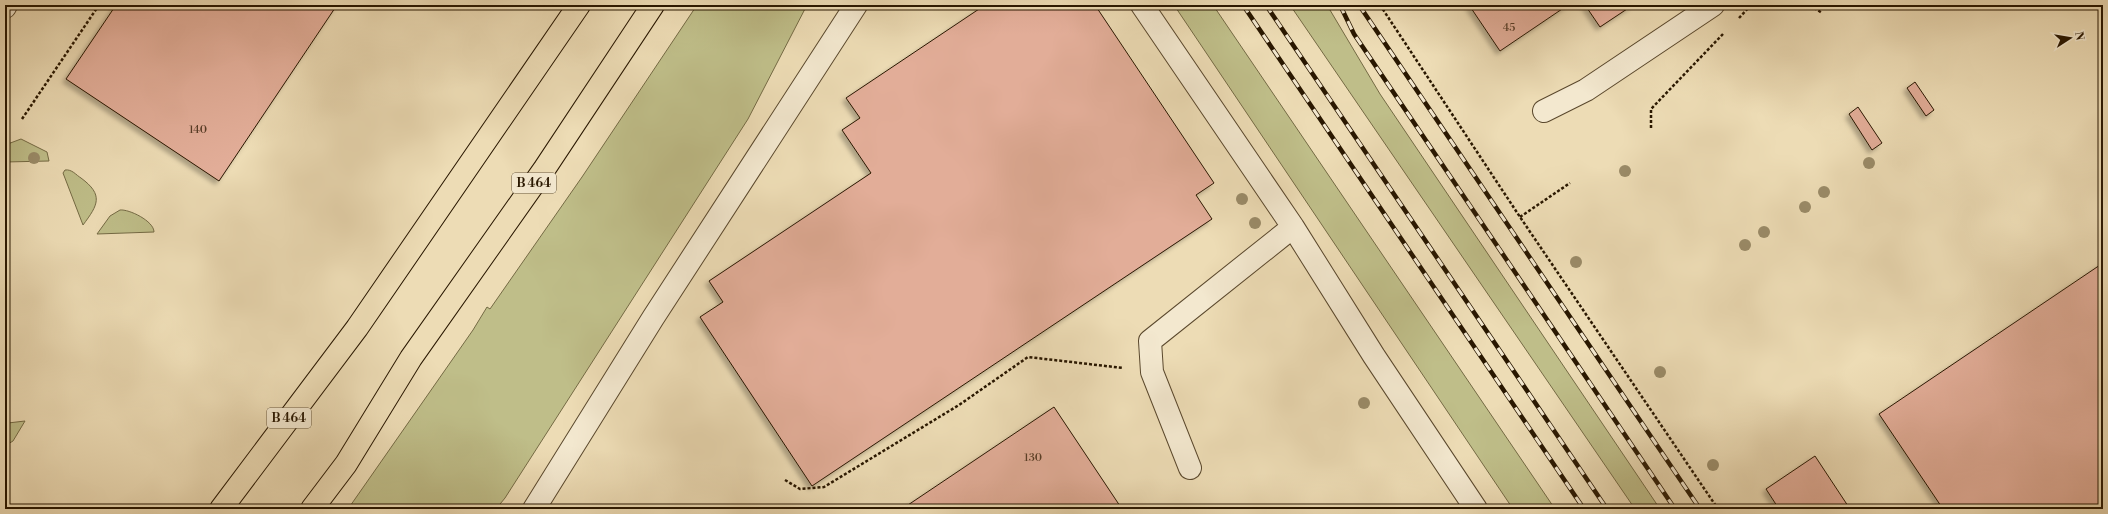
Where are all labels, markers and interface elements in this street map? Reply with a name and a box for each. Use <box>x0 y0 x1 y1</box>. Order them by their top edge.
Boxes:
north arrow <box>2050 18 2090 58</box>
house number: 45 <box>1503 21 1515 35</box>
text: N <box>2071 30 2087 42</box>
house number: 140 <box>189 123 207 137</box>
road number: B 464 <box>512 173 556 193</box>
road number: B 464 <box>267 408 311 428</box>
house number: 130 <box>1024 451 1042 465</box>

